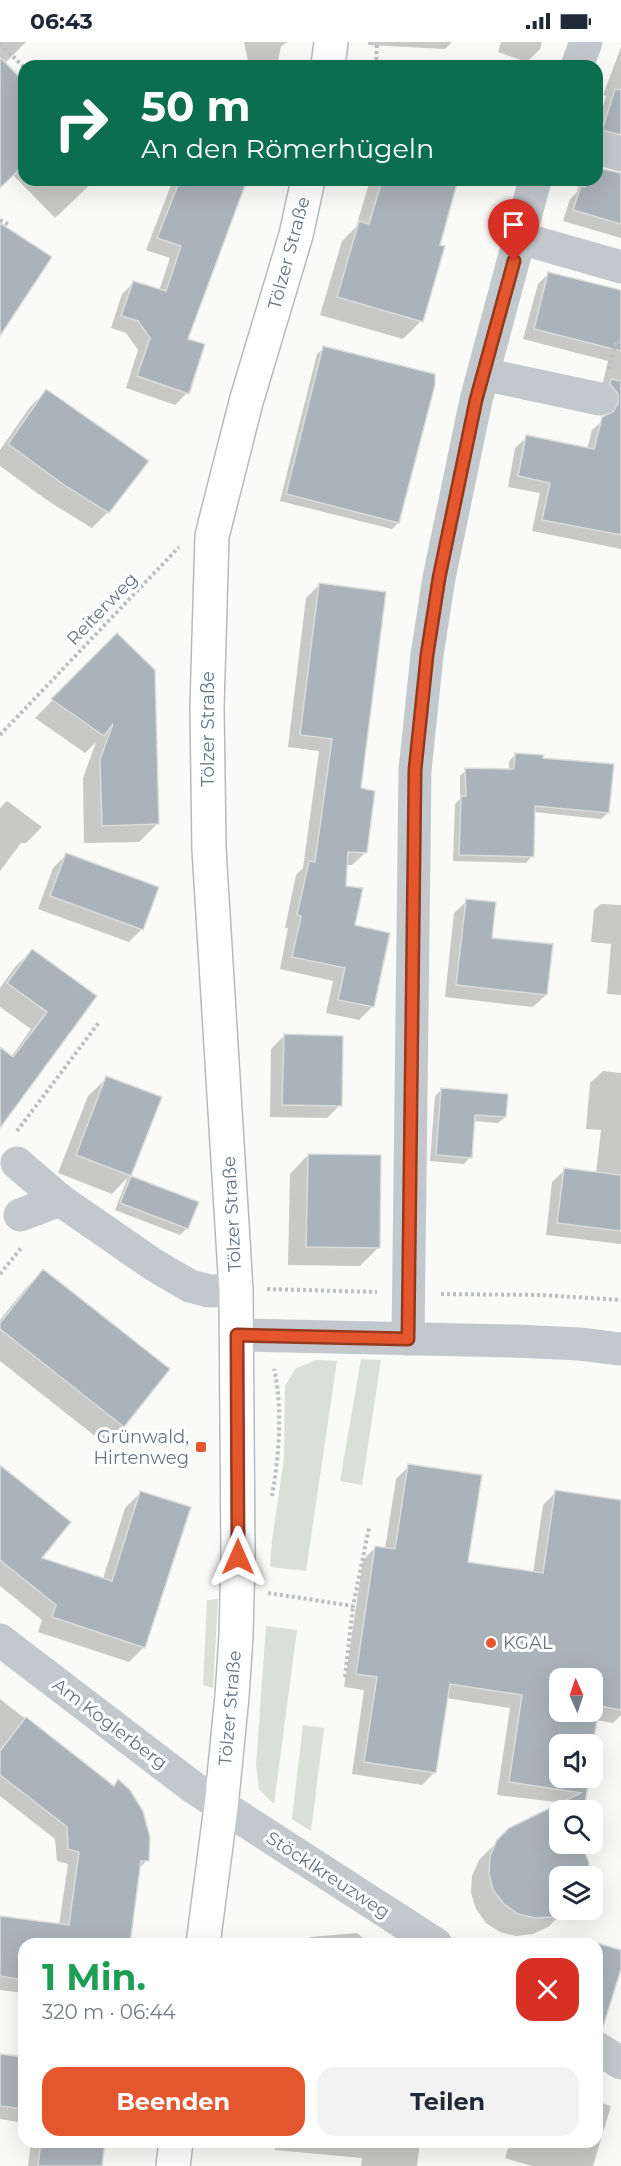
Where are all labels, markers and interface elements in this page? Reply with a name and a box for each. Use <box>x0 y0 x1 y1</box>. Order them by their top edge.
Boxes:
text: 06:43 <box>30 8 93 35</box>
text: 50 m <box>141 80 250 132</box>
icon: right <box>42 84 120 162</box>
text: An den Römerhügeln <box>141 132 434 165</box>
street label: Tölzer Straße <box>263 194 315 312</box>
pin <box>488 199 539 261</box>
icon: arrive <box>497 208 530 241</box>
street label: Reiterweg <box>62 568 142 650</box>
street label: Tölzer Straße <box>197 671 219 787</box>
street label: Tölzer Straße <box>218 1156 246 1272</box>
place label: Grünwald, Hirtenweg <box>93 1426 189 1469</box>
marker: Grünwald, Hirtenweg <box>194 1440 208 1454</box>
position arrow <box>206 1525 270 1589</box>
place label: KGAL <box>503 1632 553 1654</box>
marker: KGAL <box>484 1636 498 1650</box>
street label: Tölzer Straße <box>214 1649 246 1767</box>
north arrow <box>549 1668 603 1722</box>
map controls <box>549 1668 603 1920</box>
street label: Am Koglerberg <box>48 1674 172 1774</box>
button: sound <box>549 1734 603 1788</box>
button: search <box>549 1800 603 1854</box>
street label: Stöcklkreuzweg <box>262 1827 394 1923</box>
button: layers <box>549 1866 603 1920</box>
text: 1 Min. <box>42 1955 146 1999</box>
button: close <box>516 1958 579 2021</box>
text: 320 m · 06:44 <box>42 2000 176 2024</box>
button: Beenden <box>42 2067 305 2136</box>
button: Teilen <box>317 2067 579 2136</box>

